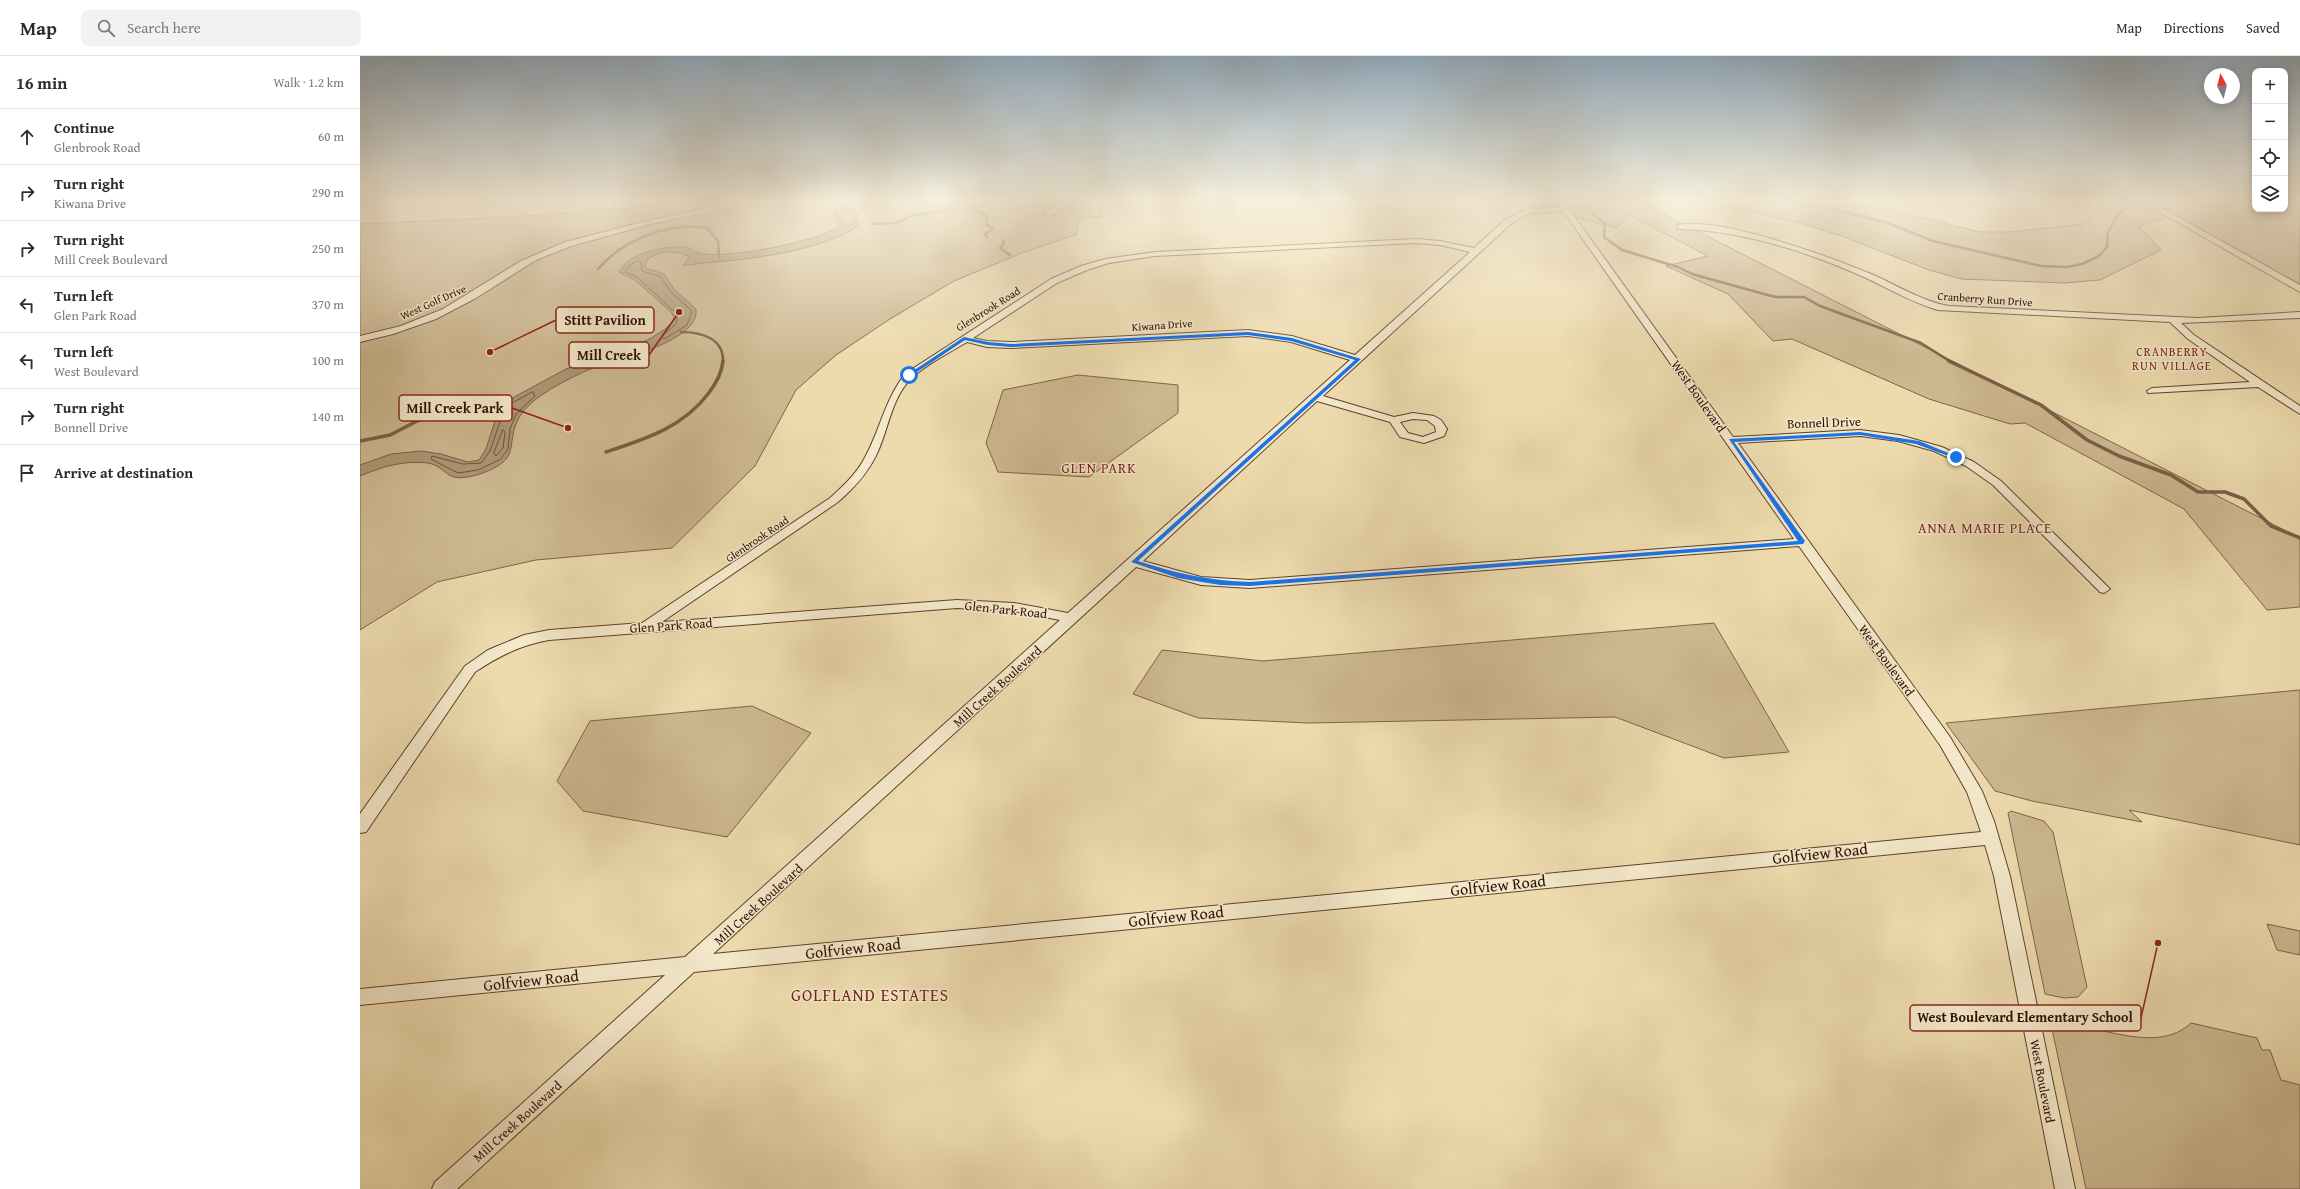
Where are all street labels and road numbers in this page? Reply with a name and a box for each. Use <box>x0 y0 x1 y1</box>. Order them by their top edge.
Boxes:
street label: West Golf Drive <box>398 280 468 324</box>
street label: Glenbrook Road <box>953 283 1023 335</box>
street label: Cranberry Run Drive <box>1937 288 2033 310</box>
street label: Kiwana Drive <box>1131 315 1193 335</box>
street label: West Boulevard <box>1667 356 1731 436</box>
street label: Bonnell Drive <box>1787 412 1861 433</box>
street label: Glenbrook Road <box>722 512 792 566</box>
street label: Glen Park Road <box>964 596 1048 623</box>
street label: Glen Park Road <box>629 613 713 638</box>
street label: West Boulevard <box>1854 620 1919 700</box>
street label: Mill Creek Boulevard <box>949 641 1046 731</box>
street label: Golfview Road <box>1771 836 1869 870</box>
street label: Mill Creek Boulevard <box>710 859 807 949</box>
street label: Golfview Road <box>1449 868 1547 902</box>
street label: Golfview Road <box>1127 899 1225 933</box>
street label: Golfview Road <box>804 931 902 965</box>
street label: Golfview Road <box>482 963 580 997</box>
street label: West Boulevard <box>2025 1038 2060 1124</box>
street label: Mill Creek Boulevard <box>469 1076 566 1166</box>

